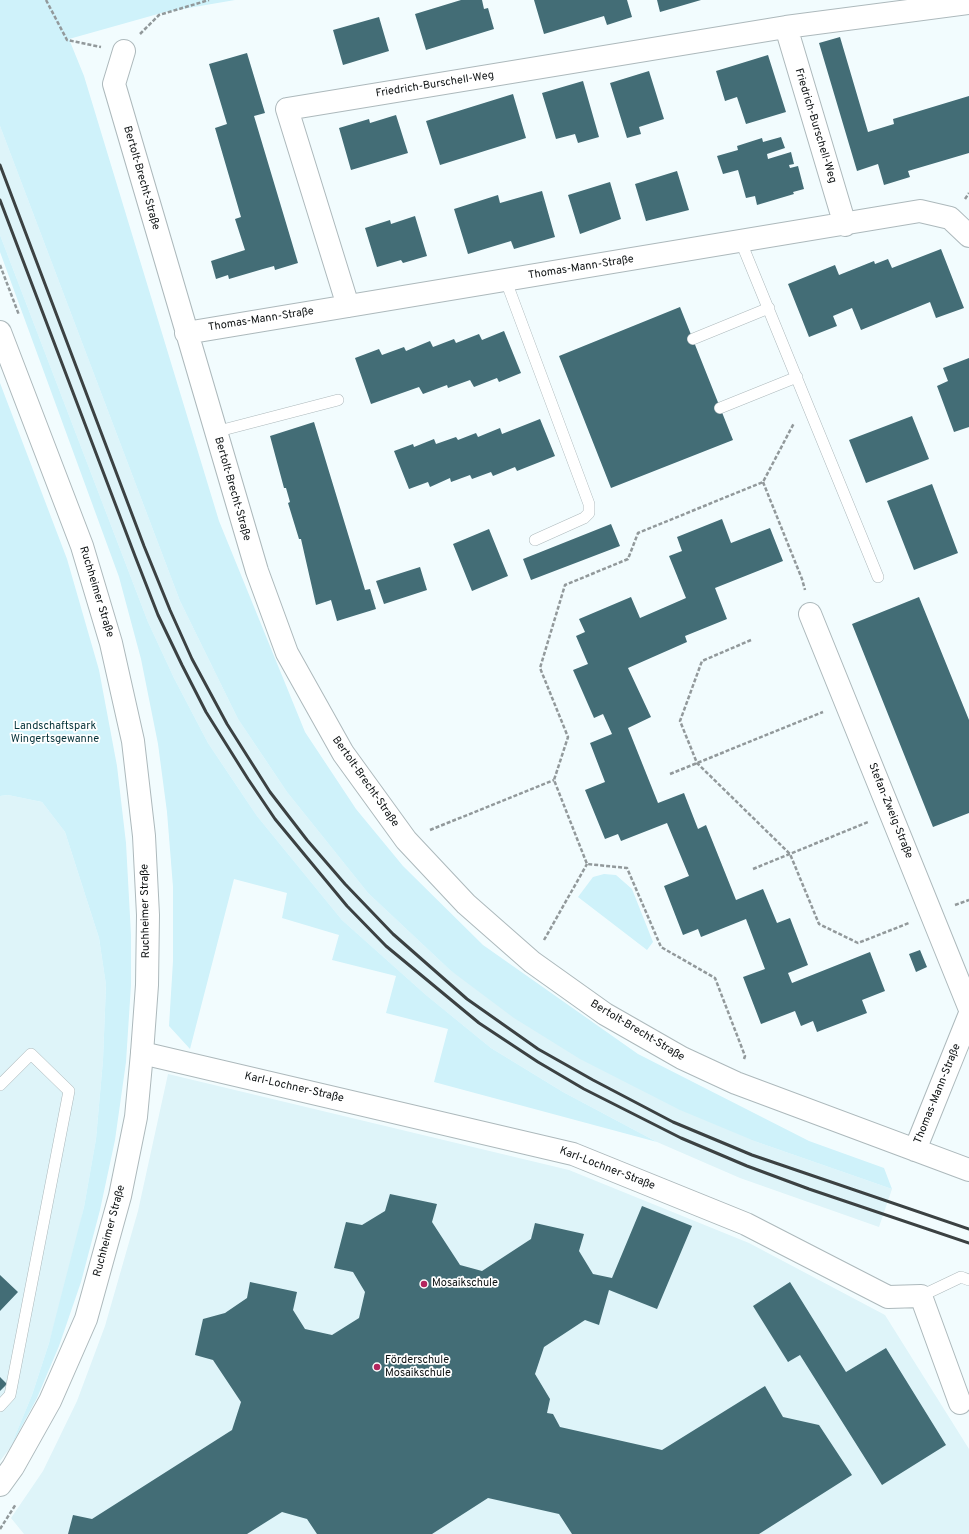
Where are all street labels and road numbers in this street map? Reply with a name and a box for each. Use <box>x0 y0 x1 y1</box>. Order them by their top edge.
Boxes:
street label: Friedrich-Burschell-Weg <box>791 67 839 185</box>
street label: Friedrich-Burschell-Weg <box>375 69 495 101</box>
street label: Bertolt-Brecht-Straße <box>120 124 162 232</box>
street label: Thomas-Mann-Straße <box>527 253 635 283</box>
street label: Thomas-Mann-Straße <box>207 305 315 335</box>
street label: Bertolt-Brecht-Straße <box>211 435 253 543</box>
street label: Ruchheimer Straße <box>76 545 116 639</box>
street label: Bertolt-Brecht-Straße <box>329 734 401 830</box>
street label: Stefan-Zweig-Straße <box>865 761 915 861</box>
street label: Ruchheimer Straße <box>139 864 153 958</box>
street label: Bertolt-Brecht-Straße <box>587 998 687 1064</box>
street label: Thomas-Mann-Straße <box>912 1042 964 1146</box>
street label: Karl-Lochner-Straße <box>243 1070 345 1106</box>
street label: Karl-Lochner-Straße <box>557 1145 657 1193</box>
street label: Ruchheimer Straße <box>91 1184 129 1278</box>

